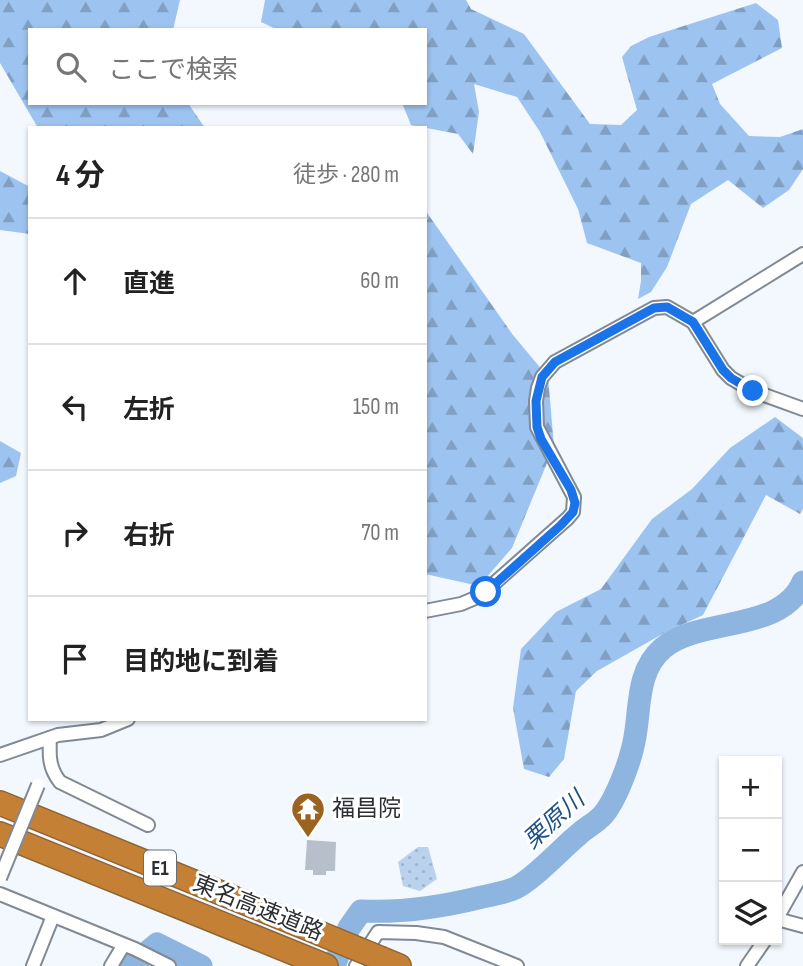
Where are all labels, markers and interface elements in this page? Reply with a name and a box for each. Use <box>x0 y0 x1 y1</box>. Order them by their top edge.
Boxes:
search box <box>28 28 427 105</box>
icon: search <box>52 48 90 86</box>
text: ここで検索 <box>108 55 238 86</box>
text: 4 分 <box>56 158 105 194</box>
text: 徒歩 · 280 m <box>293 161 399 189</box>
icon: ahead <box>56 262 94 300</box>
text: 60 m <box>360 267 399 295</box>
text: 直進 <box>123 269 175 300</box>
route end <box>737 375 768 406</box>
icon: left <box>56 388 94 426</box>
text: 150 m <box>353 393 399 421</box>
text: 左折 <box>123 395 175 426</box>
icon: right <box>56 514 94 552</box>
text: 70 m <box>361 519 399 547</box>
text: 右折 <box>123 521 175 552</box>
route start <box>470 576 501 607</box>
icon: arrive <box>56 640 94 678</box>
text: 目的地に到着 <box>123 647 279 678</box>
map controls <box>719 756 782 945</box>
button: + <box>719 756 782 819</box>
water label: 栗原川 <box>518 783 593 855</box>
temple icon: 福昌院 <box>289 790 327 839</box>
place label: 福昌院 <box>332 795 401 823</box>
button: − <box>719 819 782 882</box>
road number: E1 <box>144 850 176 886</box>
street label: 東名高速道路 <box>189 869 327 947</box>
button: layers <box>719 882 782 945</box>

